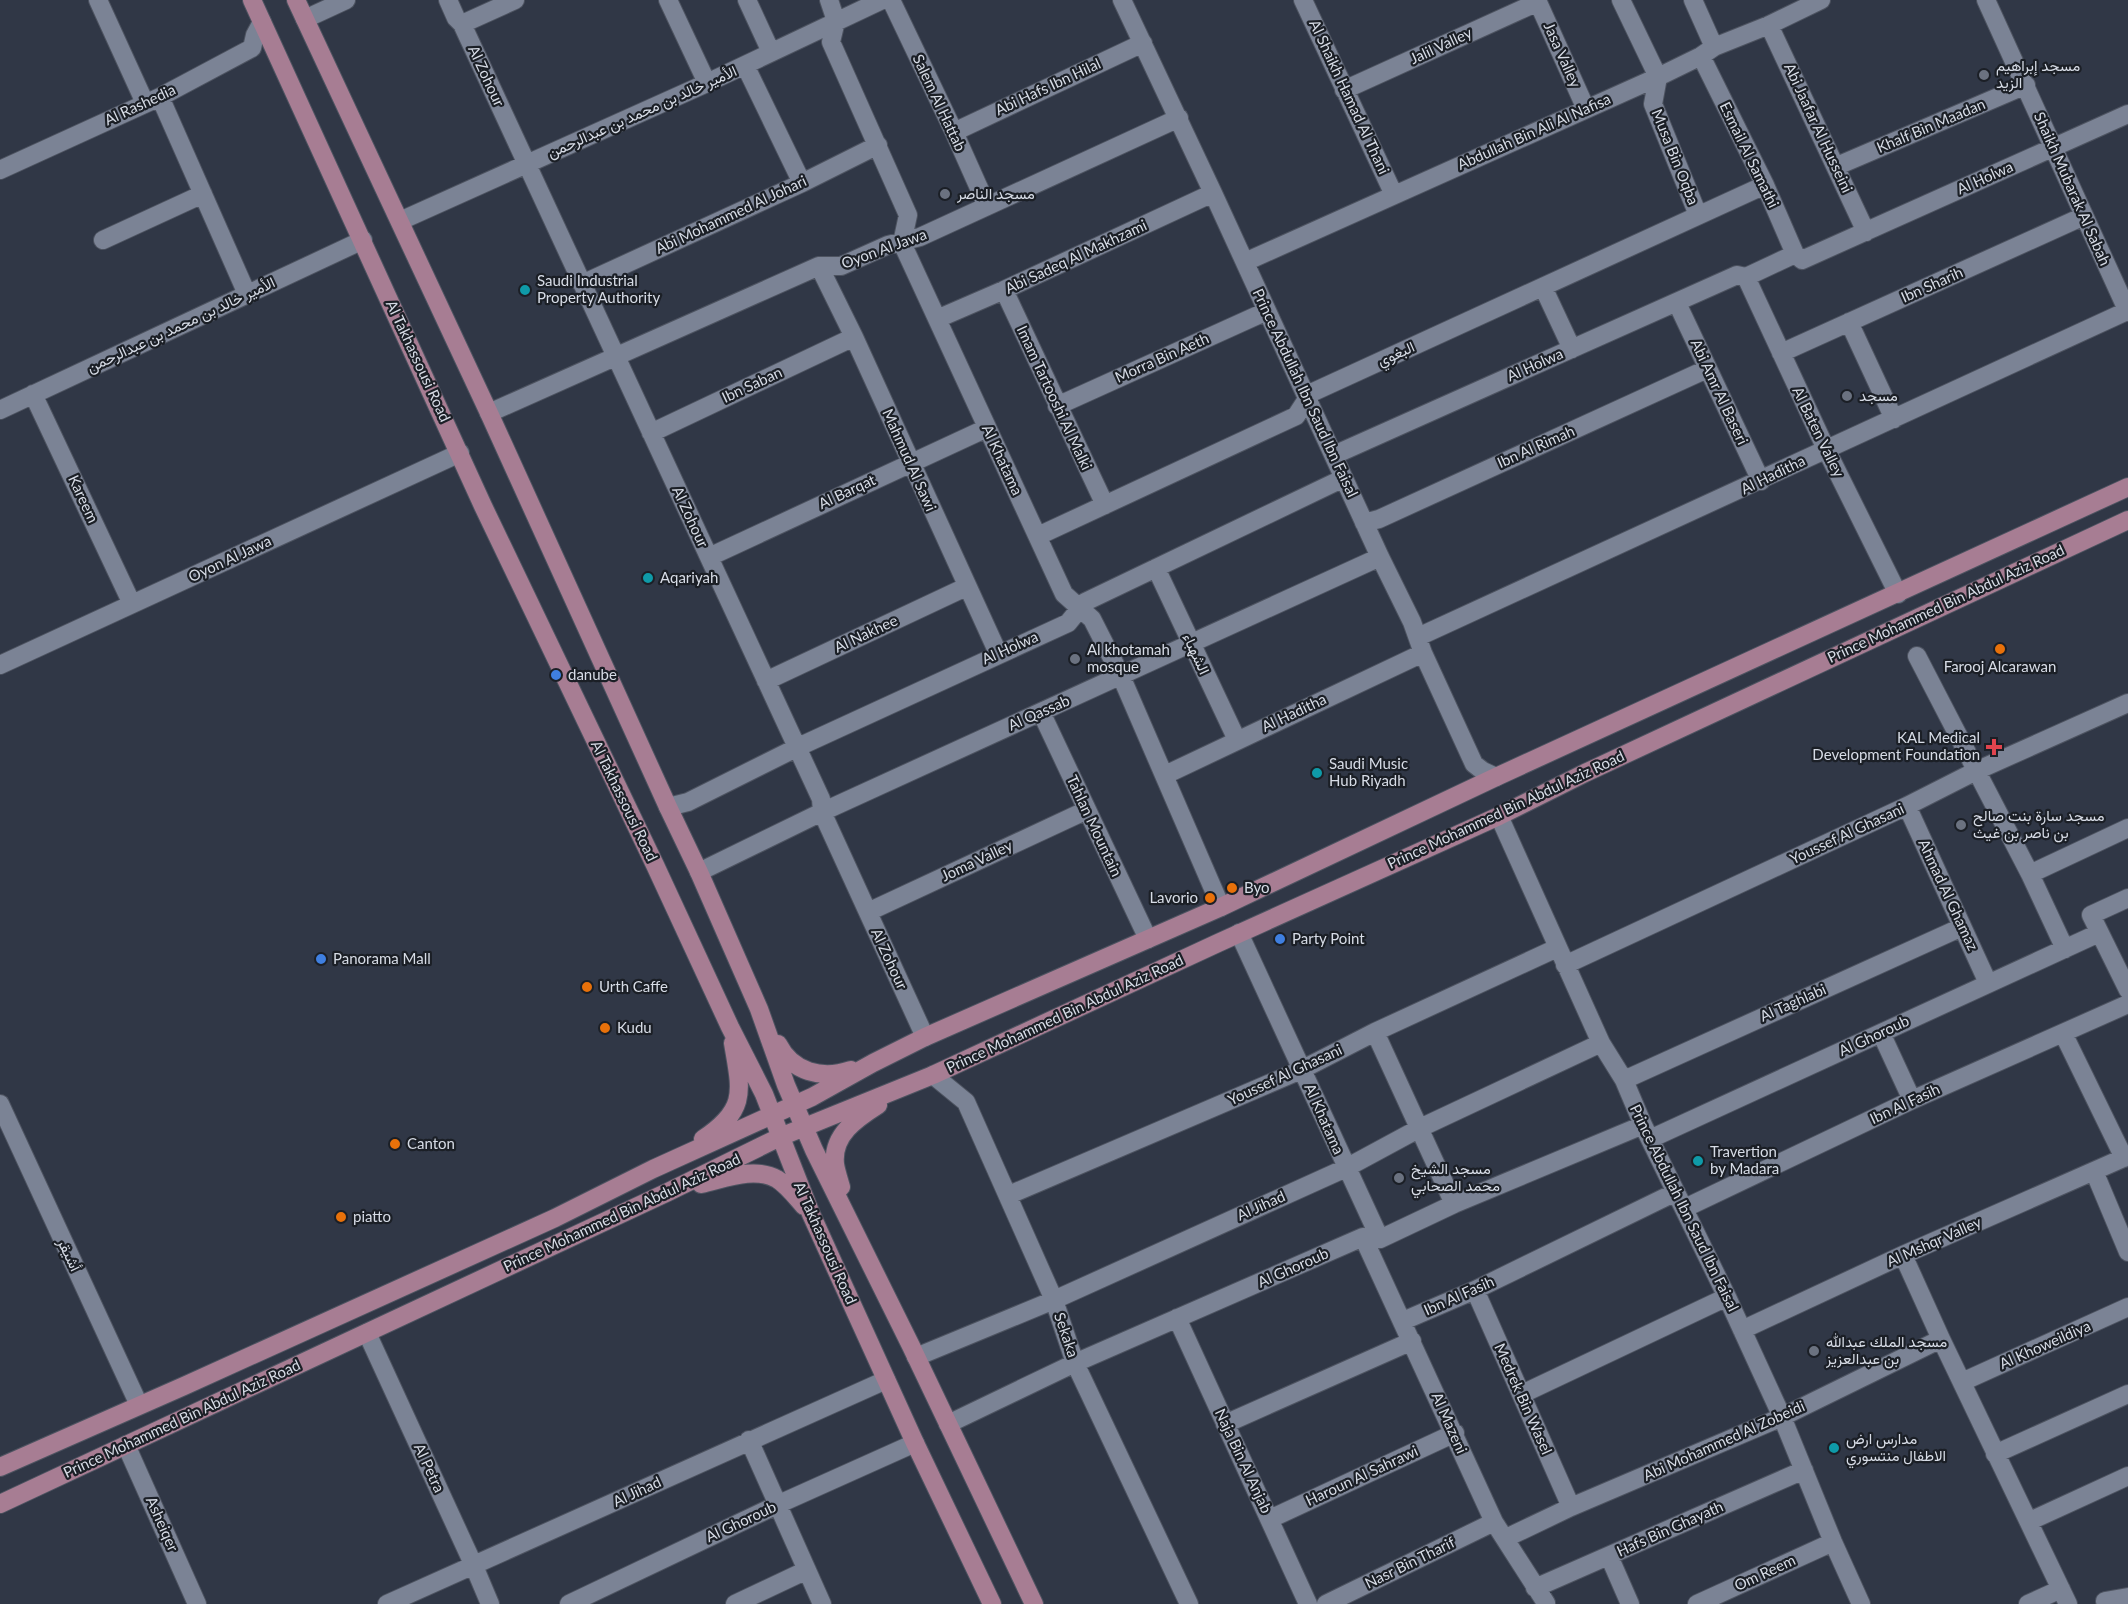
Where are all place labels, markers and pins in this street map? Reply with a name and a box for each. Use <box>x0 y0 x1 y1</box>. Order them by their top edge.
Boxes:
place label: مسجد إبراهيم الزيد <box>1996 56 2080 92</box>
marker: مسجد إبراهيم الزيد <box>1977 68 1991 82</box>
place label: مسجد الناصر <box>956 184 1035 203</box>
marker: مسجد الناصر <box>938 187 952 201</box>
place label: Saudi Industrial Property Authority <box>537 271 660 306</box>
marker: Saudi Industrial Property Authority <box>518 283 532 297</box>
place label: مسجد <box>1859 386 1898 405</box>
marker: مسجد <box>1840 389 1854 403</box>
place label: Aqariyah <box>660 568 718 586</box>
marker: Aqariyah <box>641 571 655 585</box>
place label: Al khotamah mosque <box>1087 640 1170 675</box>
marker: Farooj Alcarawan <box>1993 642 2007 656</box>
marker: Al khotamah mosque <box>1068 652 1082 666</box>
place label: Farooj Alcarawan <box>1944 657 2056 675</box>
place label: danube <box>568 665 617 683</box>
marker: danube <box>549 668 563 682</box>
place label: KAL Medical Development Foundation <box>1812 728 1980 763</box>
marker: KAL Medical Development Foundation <box>1985 738 2003 756</box>
place label: Saudi Music Hub Riyadh <box>1329 754 1408 789</box>
marker: Saudi Music Hub Riyadh <box>1310 766 1324 780</box>
place label: مسجد سارة بنت صالح بن ناصر بن غيث <box>1973 806 2105 843</box>
marker: مسجد سارة بنت صالح بن ناصر بن غيث <box>1954 818 1968 832</box>
place label: Byo <box>1244 878 1270 896</box>
marker: Byo <box>1225 881 1239 895</box>
place label: Lavorio <box>1149 888 1198 906</box>
marker: Lavorio <box>1203 891 1217 905</box>
place label: Party Point <box>1292 929 1365 947</box>
marker: Party Point <box>1273 932 1287 946</box>
place label: Panorama Mall <box>333 949 431 967</box>
marker: Panorama Mall <box>314 952 328 966</box>
place label: Urth Caffe <box>599 977 668 995</box>
marker: Urth Caffe <box>580 980 594 994</box>
place label: Kudu <box>617 1018 652 1036</box>
marker: Kudu <box>598 1021 612 1035</box>
place label: Canton <box>407 1134 455 1152</box>
marker: Canton <box>388 1137 402 1151</box>
place label: Travertion by Madara <box>1710 1142 1779 1177</box>
marker: Travertion by Madara <box>1691 1154 1705 1168</box>
place label: مسجد الشيخ محمد الصحابي <box>1411 1159 1500 1199</box>
marker: مسجد الشيخ محمد الصحابي <box>1392 1171 1406 1185</box>
place label: piatto <box>353 1207 391 1225</box>
marker: piatto <box>334 1210 348 1224</box>
place label: مسجد الملك عبدالله بن عبدالعزيز <box>1825 1332 1947 1369</box>
marker: مسجد الملك عبدالله بن عبدالعزيز <box>1807 1344 1821 1358</box>
place label: مدارس ارض الاطفال منتسوري <box>1846 1429 1946 1469</box>
marker: مدارس ارض الاطفال منتسوري <box>1827 1441 1841 1455</box>

